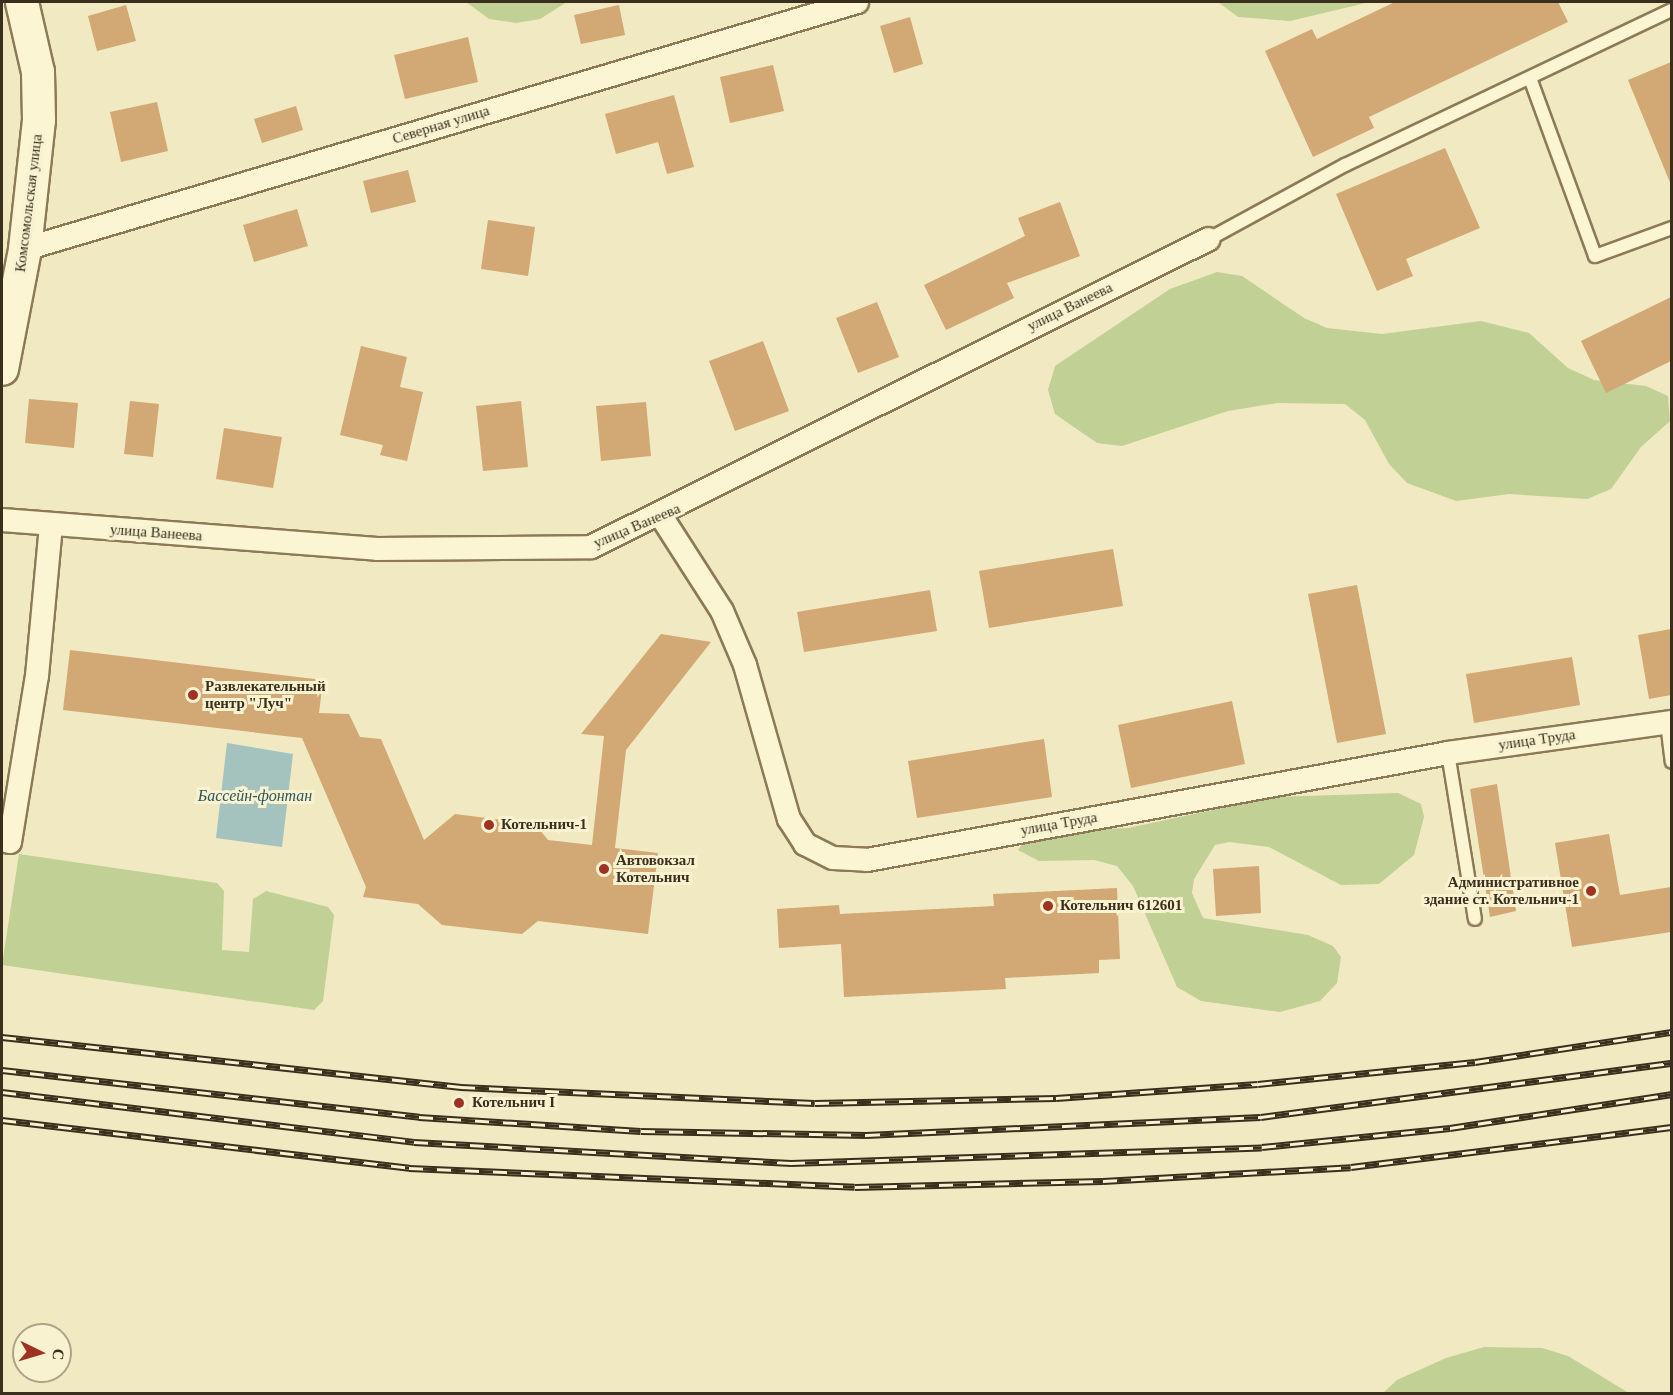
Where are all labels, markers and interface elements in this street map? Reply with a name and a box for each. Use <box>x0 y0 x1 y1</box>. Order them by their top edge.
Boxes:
street label: Северная улица <box>390 102 492 148</box>
street label: Комсомольская улица <box>12 133 46 273</box>
street label: улица Ванеева <box>1025 279 1115 335</box>
street label: улица Ванеева <box>591 500 683 552</box>
street label: улица Ванеева <box>109 521 203 545</box>
place label: Развлекательный центр "Луч" <box>205 677 326 712</box>
marker: Развлекательный центр "Луч" <box>186 688 200 702</box>
street label: улица Труда <box>1497 726 1577 754</box>
water label: Бассейн-фонтан <box>198 786 312 806</box>
street label: улица Труда <box>1019 808 1099 840</box>
place label: Котельнич-1 <box>501 816 587 834</box>
marker: Котельнич-1 <box>482 818 496 832</box>
place label: Автовокзал Котельнич <box>616 851 695 886</box>
marker: Автовокзал Котельнич <box>597 862 611 876</box>
place label: Административное здание ст. Котельнич-1 <box>1424 873 1579 908</box>
marker: Административное здание ст. Котельнич-1 <box>1584 884 1598 898</box>
place label: Котельнич 612601 <box>1060 897 1182 915</box>
marker: Котельнич 612601 <box>1041 899 1055 913</box>
marker: Котельнич I <box>450 1094 468 1112</box>
place label: Котельнич I <box>472 1094 555 1112</box>
north arrow <box>12 1323 72 1383</box>
text: С <box>49 1348 67 1361</box>

